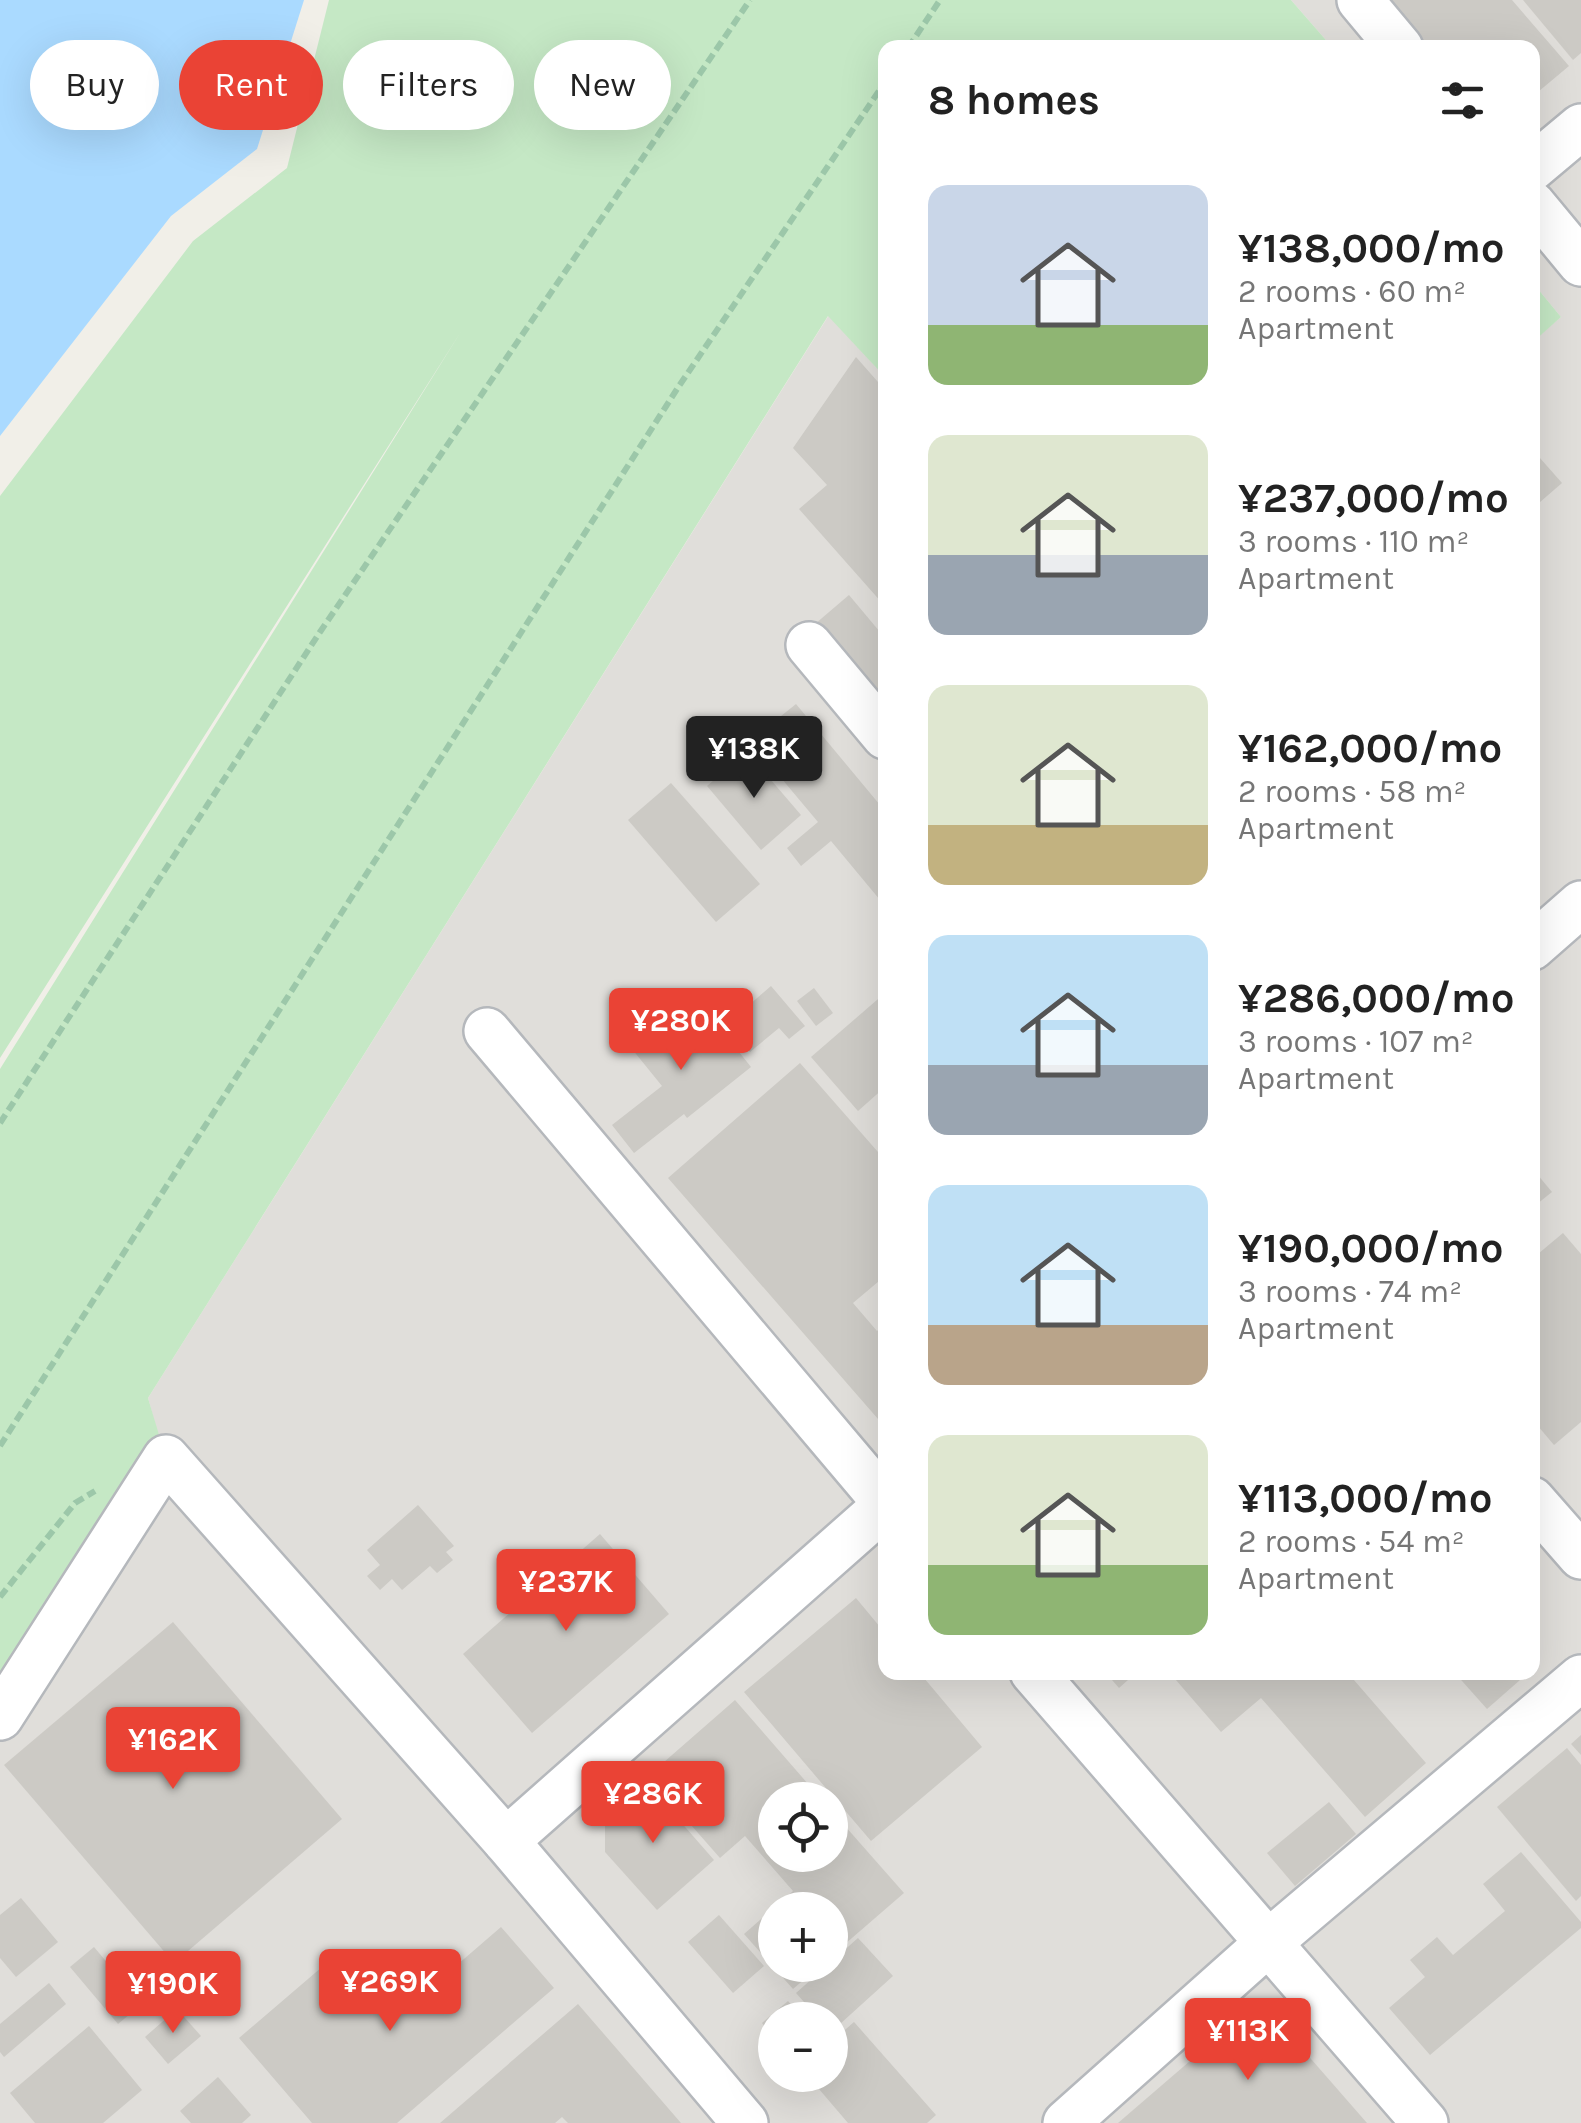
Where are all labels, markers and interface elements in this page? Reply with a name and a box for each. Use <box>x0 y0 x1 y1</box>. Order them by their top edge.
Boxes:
chip: Buy <box>30 40 159 130</box>
chip: Rent <box>179 40 323 130</box>
chip: Filters <box>343 40 514 130</box>
chip: New <box>534 40 671 130</box>
icon: filters <box>1435 73 1490 128</box>
text: 8 homes <box>928 75 1100 125</box>
text: ¥138,000/mo <box>1238 223 1505 273</box>
icon: home <box>1008 225 1128 345</box>
text: 2 rooms · 60 m² <box>1238 273 1466 310</box>
text: Apartment <box>1238 310 1394 347</box>
text: ¥237,000/mo <box>1238 473 1509 523</box>
icon: home <box>1008 475 1128 595</box>
text: 3 rooms · 110 m² <box>1238 523 1469 560</box>
text: Apartment <box>1238 560 1394 597</box>
pin: ¥138K <box>684 716 824 801</box>
text: ¥162,000/mo <box>1238 723 1502 773</box>
icon: home <box>1008 725 1128 845</box>
text: ¥138K <box>708 730 800 767</box>
text: 2 rooms · 58 m² <box>1238 773 1466 810</box>
text: Apartment <box>1238 810 1394 847</box>
text: ¥286,000/mo <box>1238 973 1514 1023</box>
icon: home <box>1008 975 1128 1095</box>
pin: ¥280K <box>611 988 751 1073</box>
text: ¥280K <box>631 1002 731 1039</box>
text: 3 rooms · 107 m² <box>1238 1023 1474 1060</box>
text: Apartment <box>1238 1060 1394 1097</box>
text: ¥190,000/mo <box>1238 1223 1504 1273</box>
icon: home <box>1008 1225 1128 1345</box>
text: 3 rooms · 74 m² <box>1238 1273 1462 1310</box>
text: Apartment <box>1238 1310 1394 1347</box>
text: ¥113,000/mo <box>1238 1473 1492 1523</box>
icon: home <box>1008 1475 1128 1595</box>
text: 2 rooms · 54 m² <box>1238 1523 1465 1560</box>
pin: ¥237K <box>496 1549 636 1634</box>
text: Apartment <box>1238 1560 1394 1597</box>
text: ¥237K <box>519 1563 613 1600</box>
pin: ¥162K <box>103 1707 243 1792</box>
text: ¥162K <box>128 1721 218 1758</box>
pin: ¥286K <box>583 1761 723 1846</box>
text: ¥286K <box>603 1775 703 1812</box>
map controls <box>758 1782 848 2092</box>
button: locate <box>758 1782 848 1872</box>
button: + <box>758 1892 848 1982</box>
pin: ¥269K <box>320 1949 460 2034</box>
pin: ¥190K <box>103 1951 243 2036</box>
text: ¥269K <box>341 1963 439 2000</box>
text: ¥190K <box>128 1965 218 2002</box>
pin: ¥113K <box>1178 1998 1318 2083</box>
button: − <box>758 2002 848 2092</box>
text: ¥113K <box>1207 2012 1289 2049</box>

